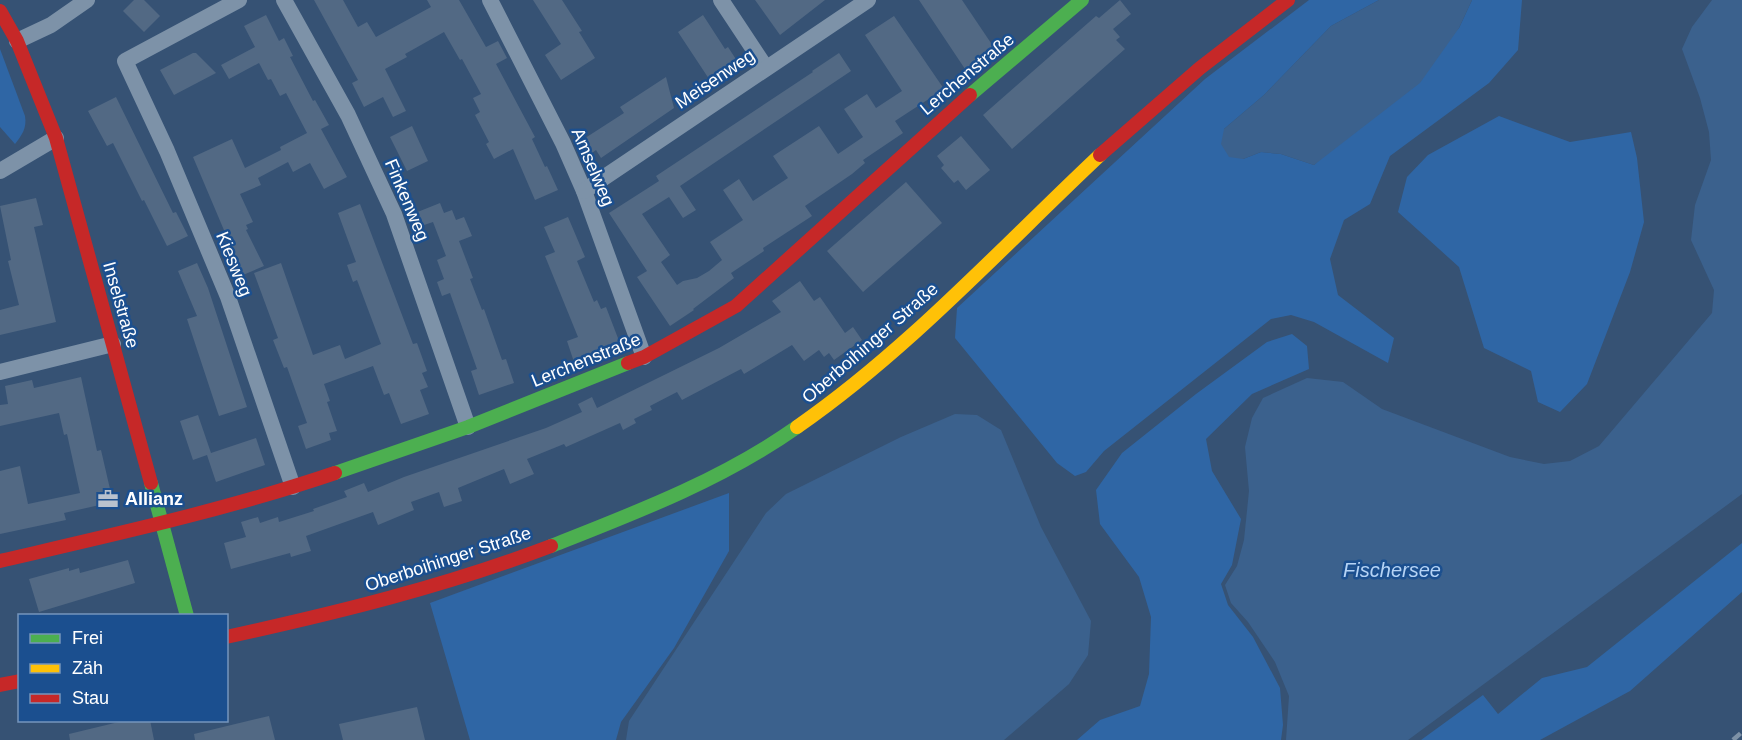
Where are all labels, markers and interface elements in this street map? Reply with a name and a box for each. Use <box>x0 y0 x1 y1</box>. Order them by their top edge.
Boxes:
street label: Lerchenstraße <box>916 29 1018 119</box>
street label: Meisenweg <box>672 45 758 113</box>
street label: Amselweg <box>568 125 618 209</box>
street label: Finkenweg <box>381 156 433 244</box>
street label: Kiesweg <box>212 229 256 299</box>
street label: Inselstraße <box>99 259 143 351</box>
street label: Oberboihinger Straße <box>798 279 942 407</box>
street label: Lerchenstraße <box>528 329 644 391</box>
office icon: Allianz <box>96 487 120 511</box>
place label: Allianz <box>125 489 183 509</box>
street label: Oberboihinger Straße <box>363 523 533 595</box>
water label: Fischersee <box>1343 559 1441 581</box>
legend <box>18 614 228 722</box>
text: Frei <box>72 628 103 648</box>
text: Zäh <box>72 658 103 678</box>
text: Stau <box>72 688 109 708</box>

